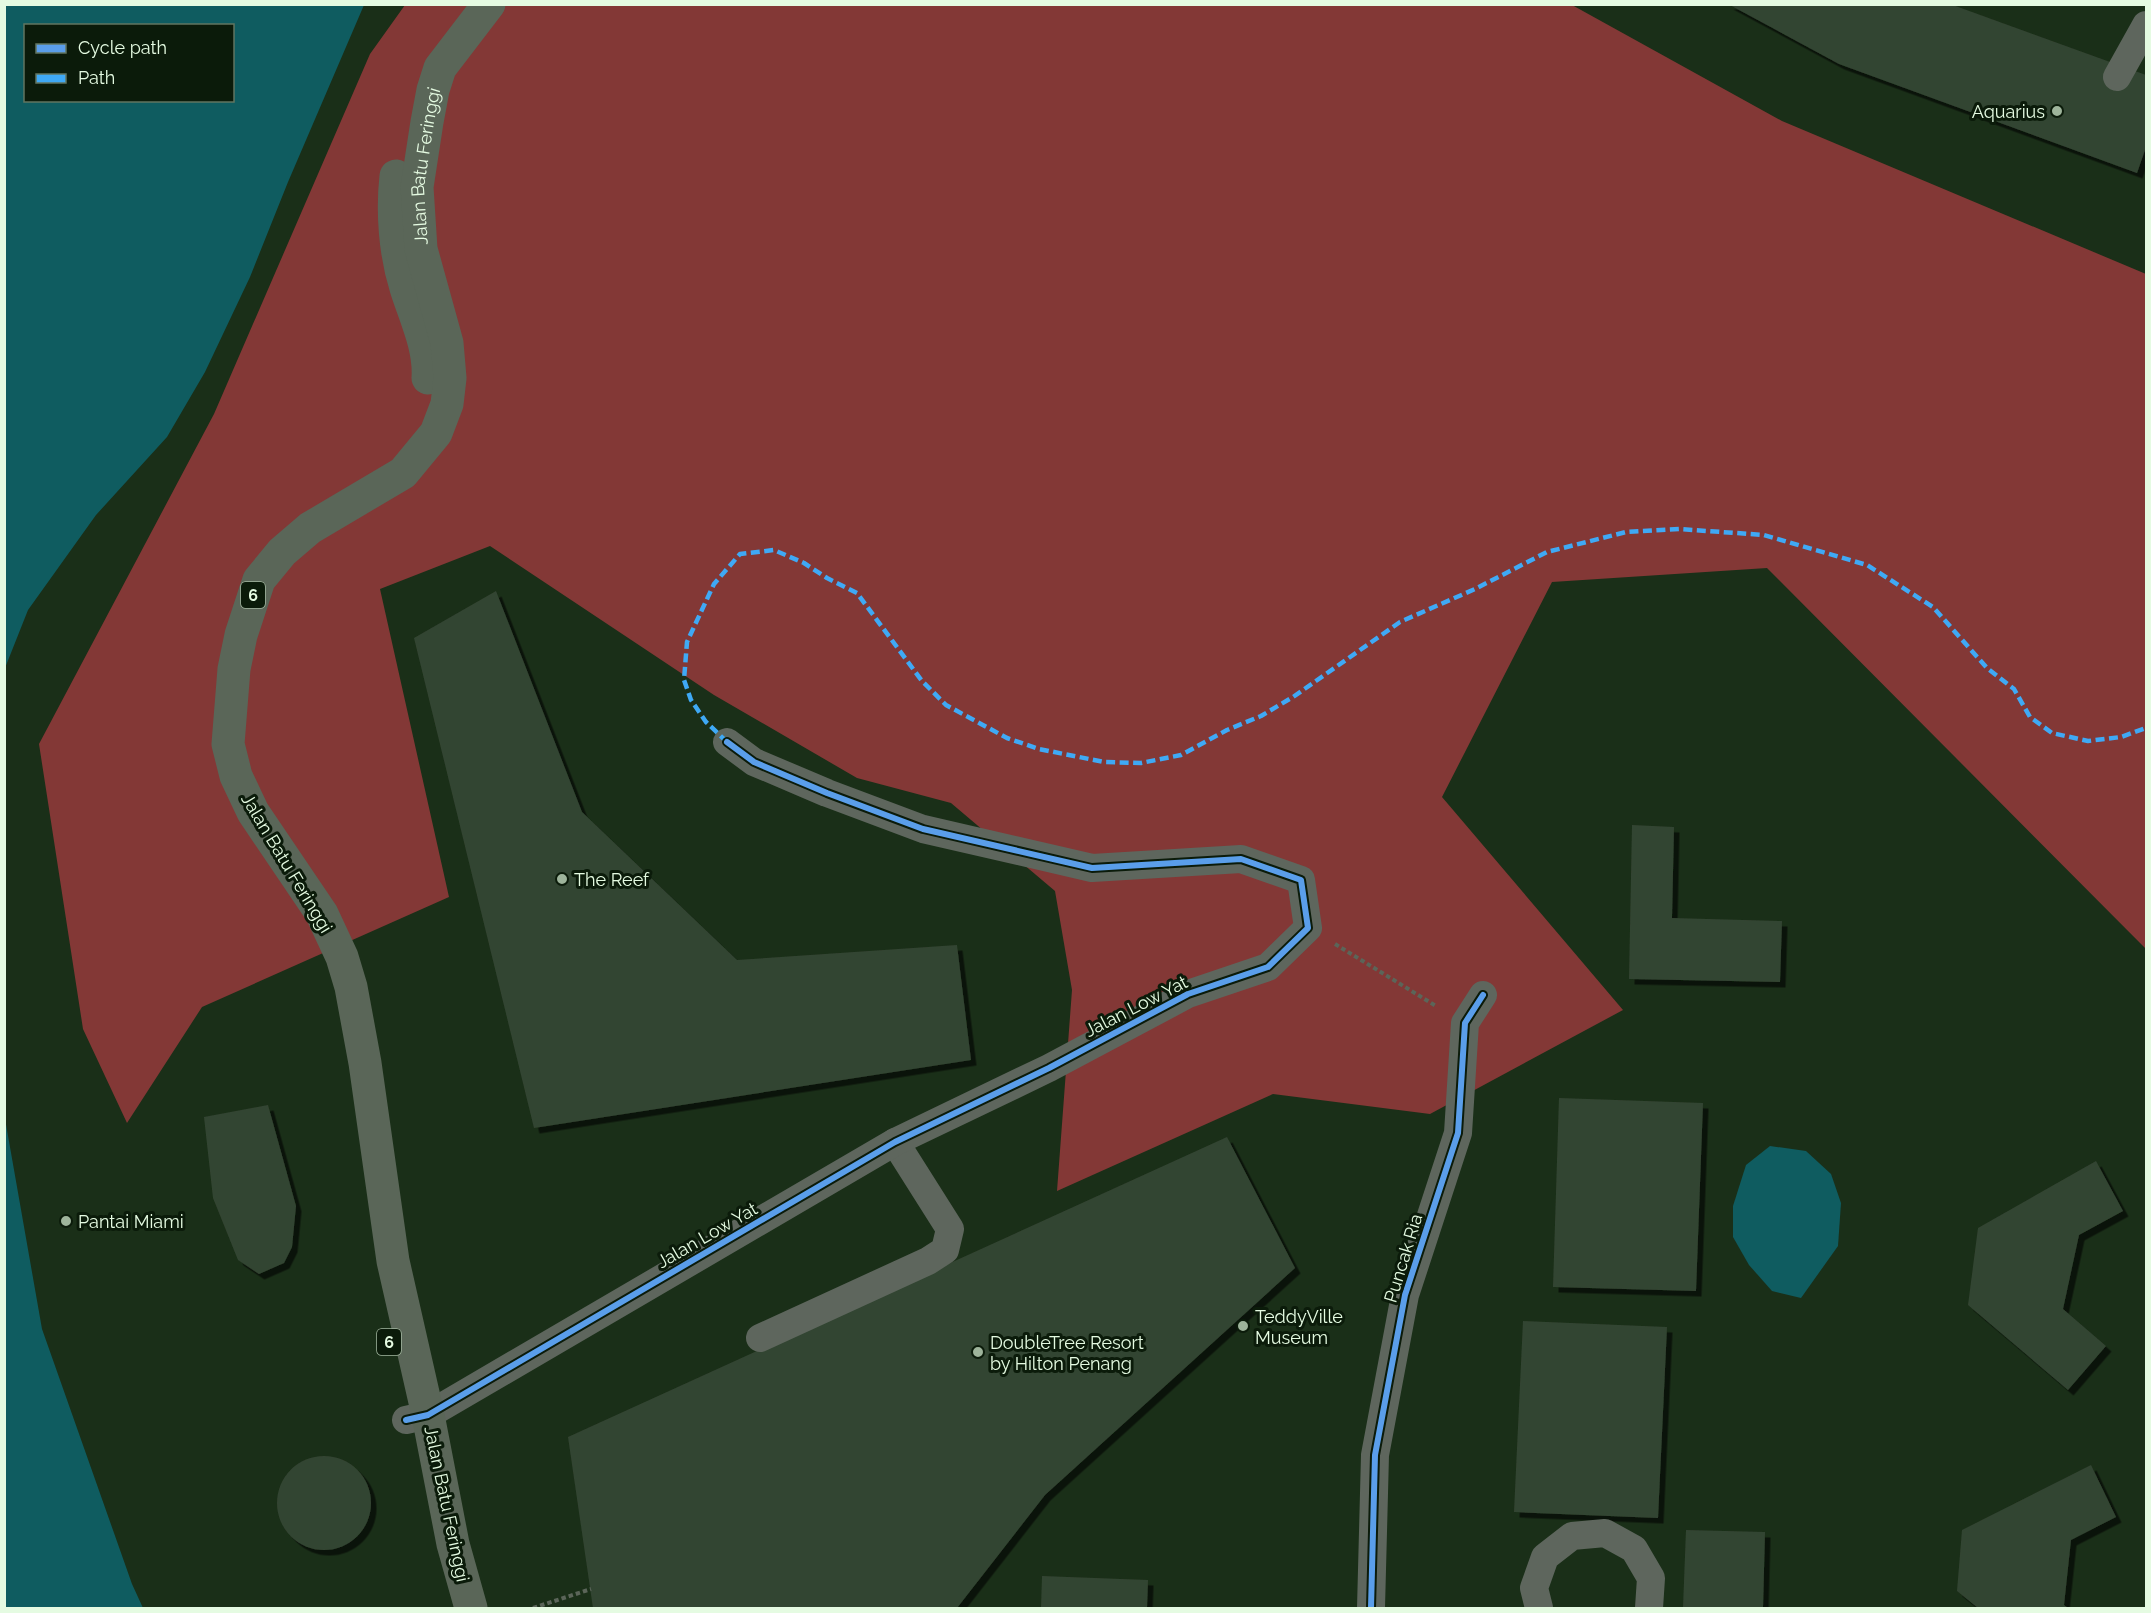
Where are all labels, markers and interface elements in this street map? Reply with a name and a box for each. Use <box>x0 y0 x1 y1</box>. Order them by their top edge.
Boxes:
legend <box>24 24 234 102</box>
text: Cycle path <box>78 37 167 58</box>
text: Path <box>78 67 115 88</box>
street label: Jalan Batu Feringgi <box>406 84 444 245</box>
place label: Aquarius <box>1972 101 2045 122</box>
marker: Aquarius <box>2050 104 2064 118</box>
road number: 6 <box>241 582 265 608</box>
street label: Jalan Batu Feringgi <box>237 790 337 936</box>
place label: The Reef <box>574 869 650 890</box>
marker: The Reef <box>555 872 569 886</box>
street label: Jalan Low Yat <box>1081 971 1191 1041</box>
street label: Jalan Low Yat <box>653 1198 761 1272</box>
place label: Pantai Miami <box>78 1211 184 1232</box>
street label: Puncak Ria <box>1380 1211 1426 1305</box>
marker: Pantai Miami <box>59 1214 73 1228</box>
place label: TeddyVille Museum <box>1255 1306 1343 1348</box>
marker: TeddyVille Museum <box>1236 1319 1250 1333</box>
road number: 6 <box>377 1329 401 1355</box>
place label: DoubleTree Resort by Hilton Penang <box>990 1332 1144 1374</box>
marker: DoubleTree Resort by Hilton Penang <box>971 1345 985 1359</box>
street label: Jalan Batu Feringgi <box>420 1424 474 1584</box>

